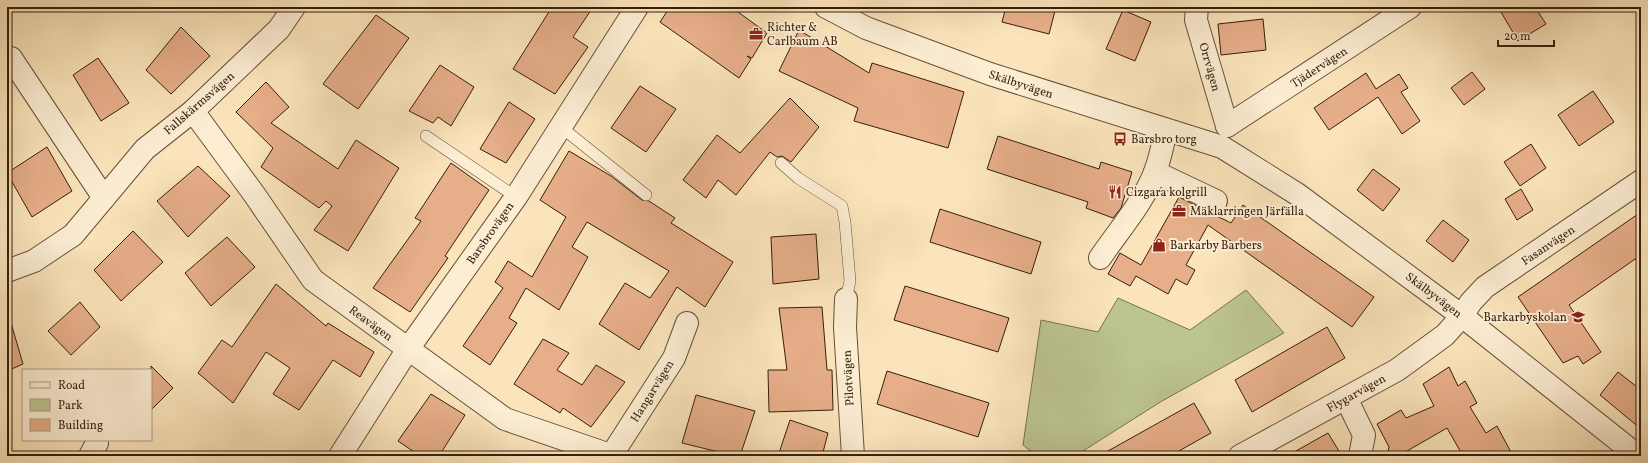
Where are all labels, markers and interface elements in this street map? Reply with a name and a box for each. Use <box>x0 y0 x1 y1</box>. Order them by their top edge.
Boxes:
place label: Richter & Carlbaum AB <box>767 20 838 50</box>
scale bar <box>1498 22 1554 48</box>
office icon: Richter & Carlbaum AB <box>748 26 764 42</box>
text: 20 m <box>1504 29 1531 45</box>
street label: Orrvägen <box>1194 41 1224 94</box>
street label: Tjädervägen <box>1288 44 1351 92</box>
street label: Skälbyvägen <box>986 67 1055 103</box>
street label: Fallskärmsvägen <box>161 69 238 139</box>
bus stop icon: Barsbro torg <box>1112 131 1128 147</box>
place label: Barsbro torg <box>1131 132 1197 148</box>
restaurant icon: Cizgara kolgrill <box>1107 184 1123 200</box>
place label: Cizgara kolgrill <box>1126 185 1208 201</box>
street label: Barsbrovägen <box>463 199 518 268</box>
office icon: Mäklarringen Järfälla <box>1171 203 1187 219</box>
place label: Mäklarringen Järfälla <box>1190 204 1304 220</box>
street label: Fasanvägen <box>1519 222 1578 270</box>
shop icon: Barkarby Barbers <box>1151 237 1167 253</box>
place label: Barkarby Barbers <box>1170 238 1262 254</box>
street label: Skälbyvägen <box>1402 269 1465 322</box>
street label: Reavägen <box>345 302 396 345</box>
school or university icon: Barkarbyskolan <box>1570 309 1586 325</box>
place label: Barkarbyskolan <box>1484 310 1567 326</box>
street label: Pilotvägen <box>840 350 858 406</box>
street label: Hangarvägen <box>627 357 678 426</box>
legend <box>22 369 152 441</box>
street label: Flygarvägen <box>1324 371 1389 417</box>
text: Road <box>58 378 85 394</box>
text: Park <box>58 398 83 414</box>
text: Building <box>58 418 103 434</box>

